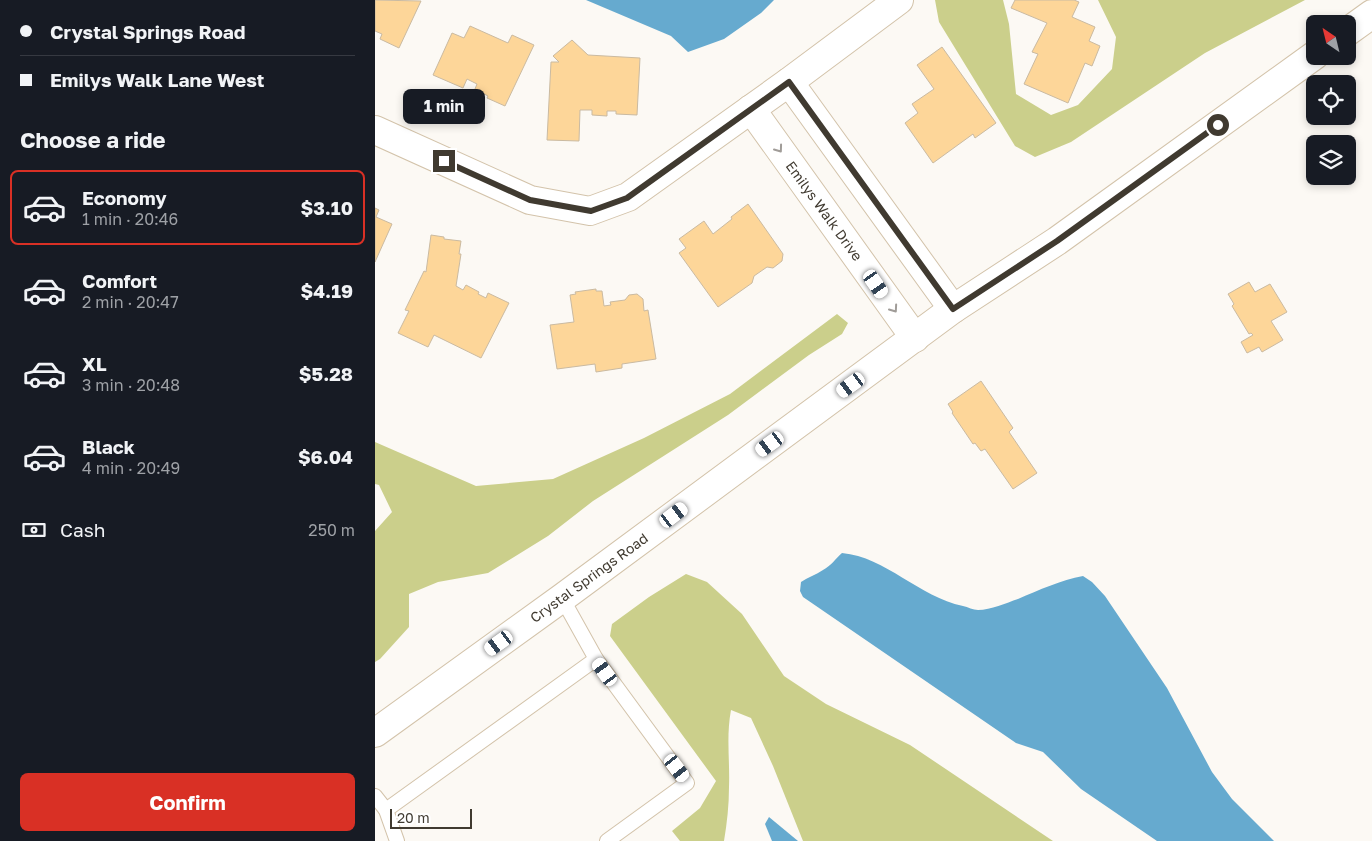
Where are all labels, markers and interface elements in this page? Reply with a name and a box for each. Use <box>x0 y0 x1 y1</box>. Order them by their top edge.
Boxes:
north arrow <box>1306 15 1356 65</box>
map controls <box>1306 15 1356 185</box>
text: Crystal Springs Road <box>50 20 246 43</box>
text: Emilys Walk Lane West <box>50 68 264 91</box>
button: locate <box>1306 75 1356 125</box>
callout: 1 min <box>403 89 485 124</box>
text: 1 min <box>424 96 464 116</box>
route start <box>1207 114 1229 136</box>
text: Choose a ride <box>20 126 166 153</box>
button: layers <box>1306 135 1356 185</box>
one-way arrow <box>773 143 782 153</box>
route end <box>433 150 455 172</box>
street label: Emilys Walk Drive <box>783 158 866 264</box>
icon: car <box>22 185 67 230</box>
text: Economy <box>82 186 167 209</box>
text: $3.10 <box>300 196 353 219</box>
text: 1 min · 20:46 <box>82 209 178 229</box>
car <box>861 267 890 301</box>
icon: car <box>22 268 67 313</box>
text: Comfort <box>82 269 157 292</box>
text: $4.19 <box>300 279 353 302</box>
text: 2 min · 20:47 <box>82 292 179 312</box>
one-way arrow <box>888 303 897 313</box>
icon: car <box>22 351 67 396</box>
text: XL <box>82 352 107 375</box>
text: $5.28 <box>299 362 353 385</box>
car <box>834 370 867 400</box>
text: 3 min · 20:48 <box>82 375 180 395</box>
car <box>753 429 786 459</box>
icon: car <box>22 434 67 479</box>
text: Black <box>82 435 135 458</box>
text: $6.04 <box>298 445 353 468</box>
text: 4 min · 20:49 <box>82 458 180 478</box>
car <box>657 500 690 530</box>
icon: cash <box>20 516 48 544</box>
text: Cash <box>60 518 105 541</box>
text: 250 m <box>308 520 355 540</box>
street label: Crystal Springs Road <box>527 529 651 626</box>
car <box>482 628 515 658</box>
car <box>590 655 619 689</box>
car <box>661 752 692 784</box>
button: Confirm <box>20 773 355 831</box>
scale bar <box>390 806 473 829</box>
text: 20 m <box>397 809 430 826</box>

